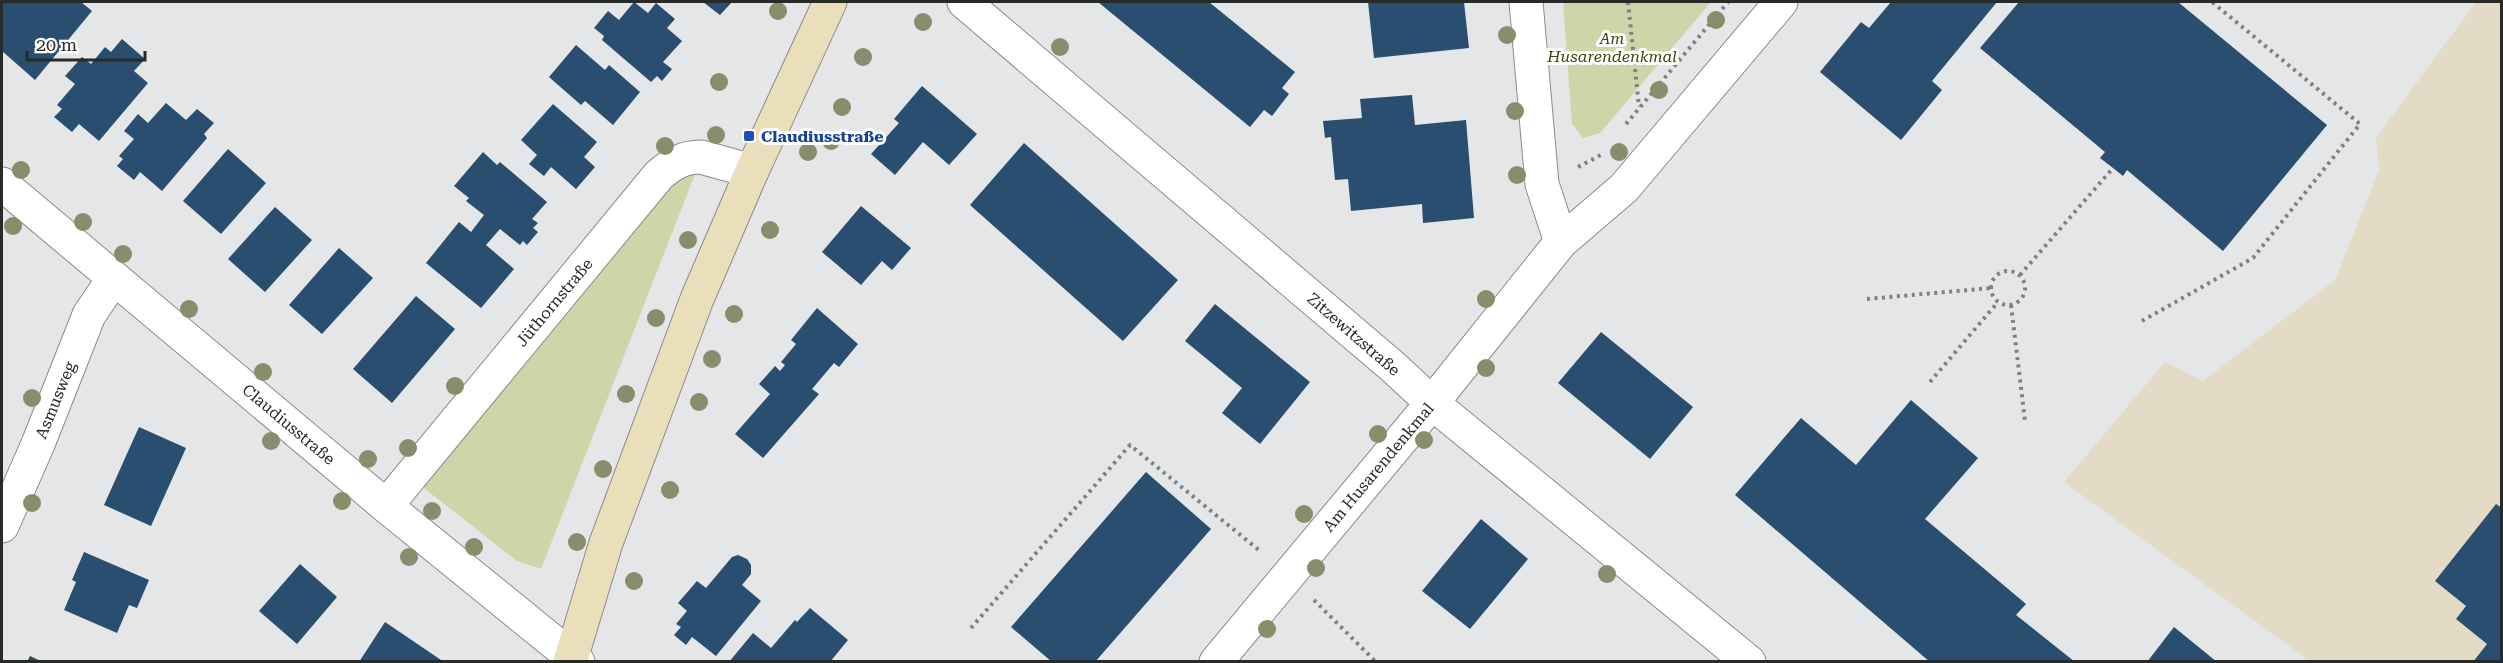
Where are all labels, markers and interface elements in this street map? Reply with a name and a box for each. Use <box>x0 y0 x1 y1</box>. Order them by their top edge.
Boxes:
scale bar <box>27 24 146 62</box>
park label: Am Husarendenkmal <box>1546 29 1677 66</box>
text: 20 m <box>36 34 77 55</box>
place label: Claudiusstraße <box>761 127 884 146</box>
marker: Claudiusstraße <box>742 129 756 143</box>
street label: Jüthornstraße <box>512 254 597 350</box>
street label: Zitzewitzstraße <box>1303 289 1404 380</box>
street label: Asmusweg <box>31 358 80 442</box>
street label: Claudiusstraße <box>238 380 339 469</box>
street label: Am Husarendenkmal <box>1319 399 1438 536</box>

